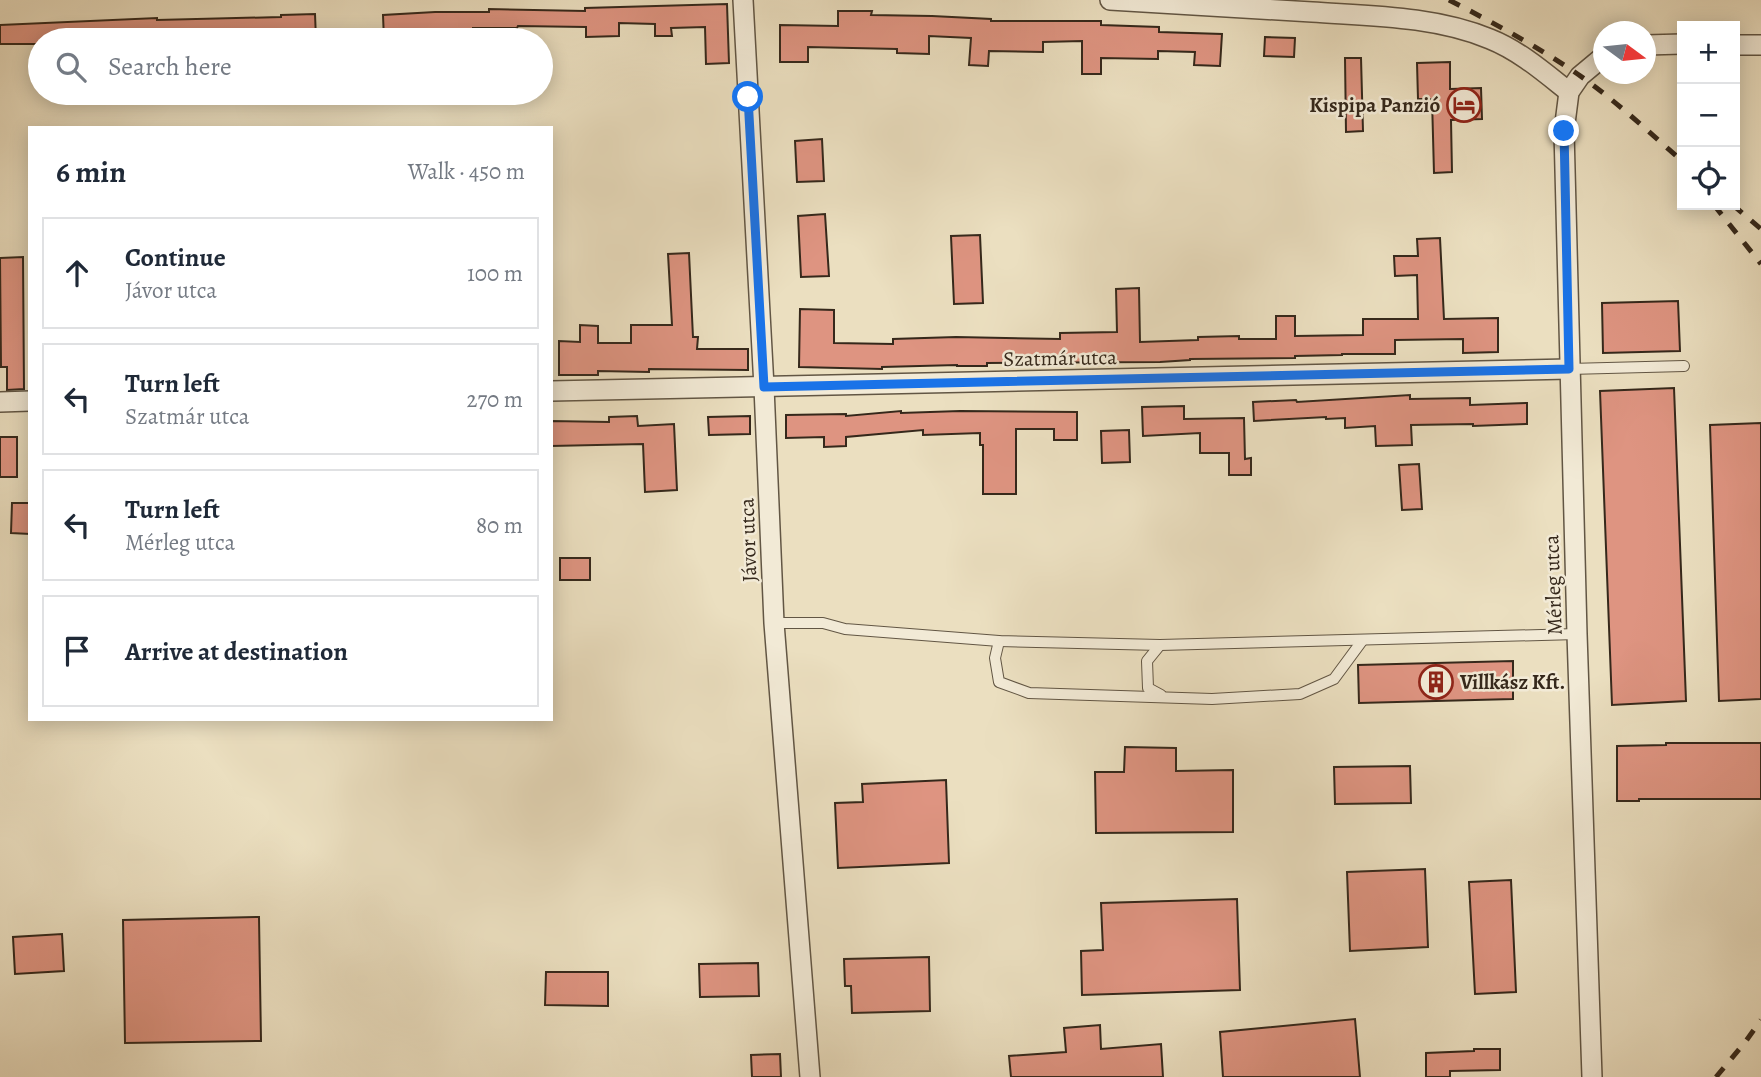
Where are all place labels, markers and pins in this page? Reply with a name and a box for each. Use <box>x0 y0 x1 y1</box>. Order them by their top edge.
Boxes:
hotel icon: Kispipa Panzió <box>1445 86 1483 124</box>
place label: Kispipa Panzió <box>1309 91 1440 119</box>
building icon: Villkász Kft. <box>1417 663 1455 701</box>
place label: Villkász Kft. <box>1459 668 1565 696</box>

